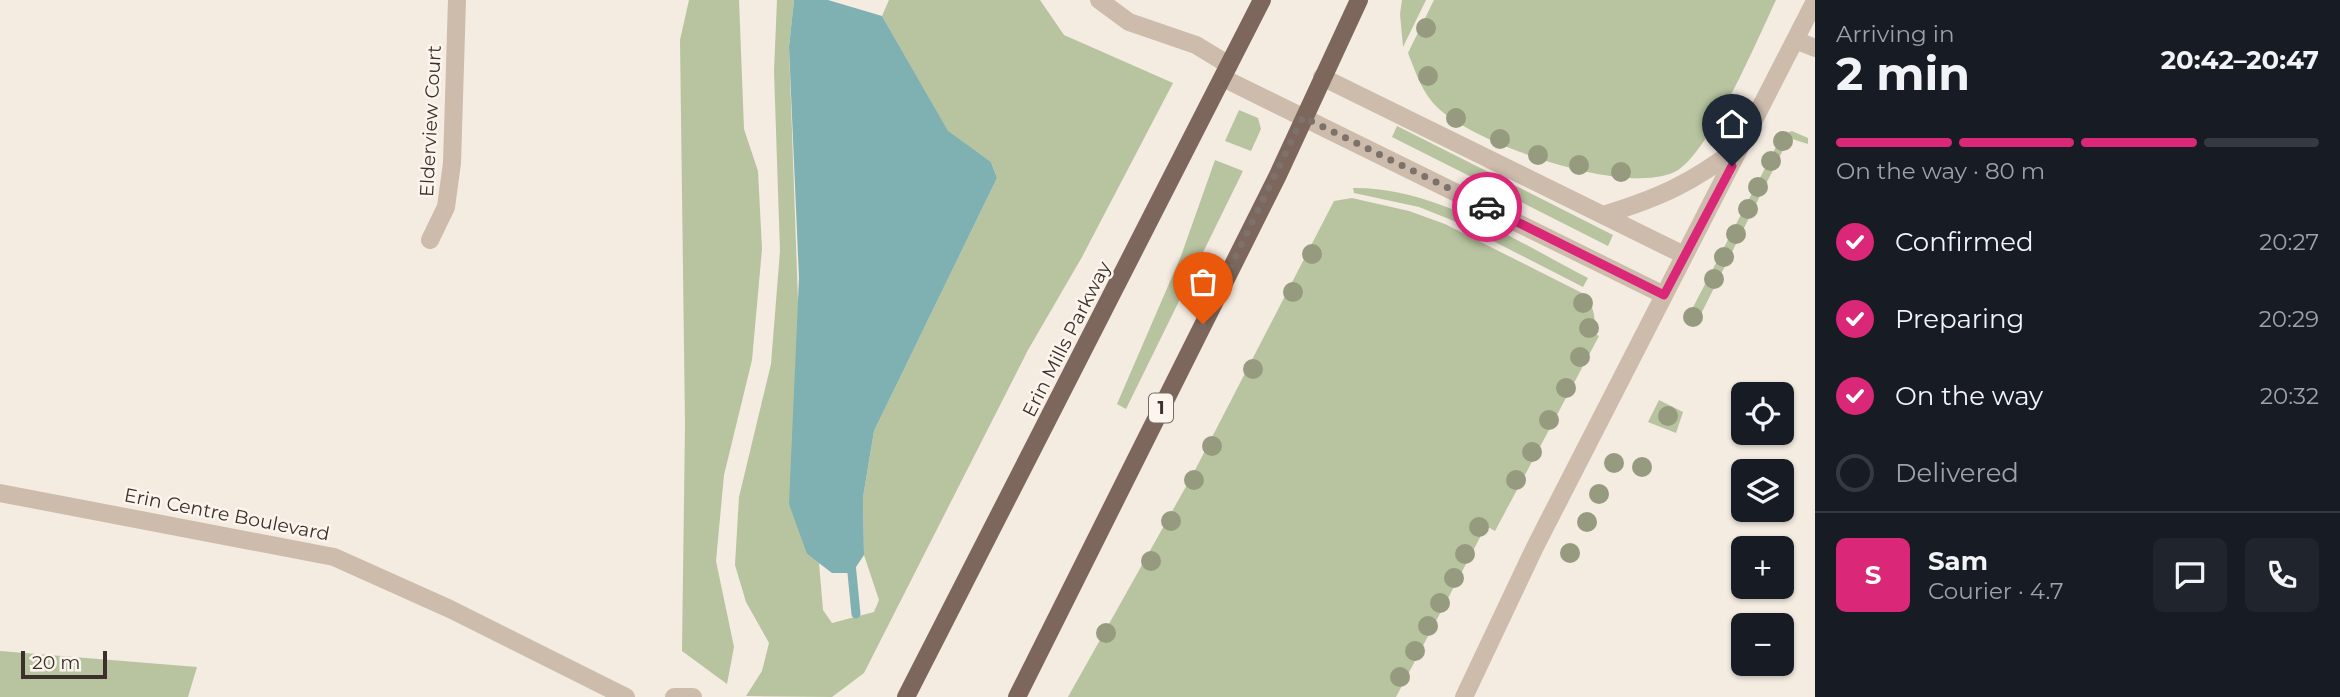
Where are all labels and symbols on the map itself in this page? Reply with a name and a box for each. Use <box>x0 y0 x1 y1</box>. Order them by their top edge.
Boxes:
street label: Elderview Court <box>415 44 446 197</box>
pin <box>1702 94 1762 166</box>
courier <box>1452 172 1522 242</box>
pin <box>1173 252 1233 324</box>
street label: Erin Mills Parkway <box>1017 257 1116 421</box>
road number: 1 <box>1149 394 1173 422</box>
street label: Erin Centre Boulevard <box>122 483 332 546</box>
scale bar <box>21 648 107 680</box>

